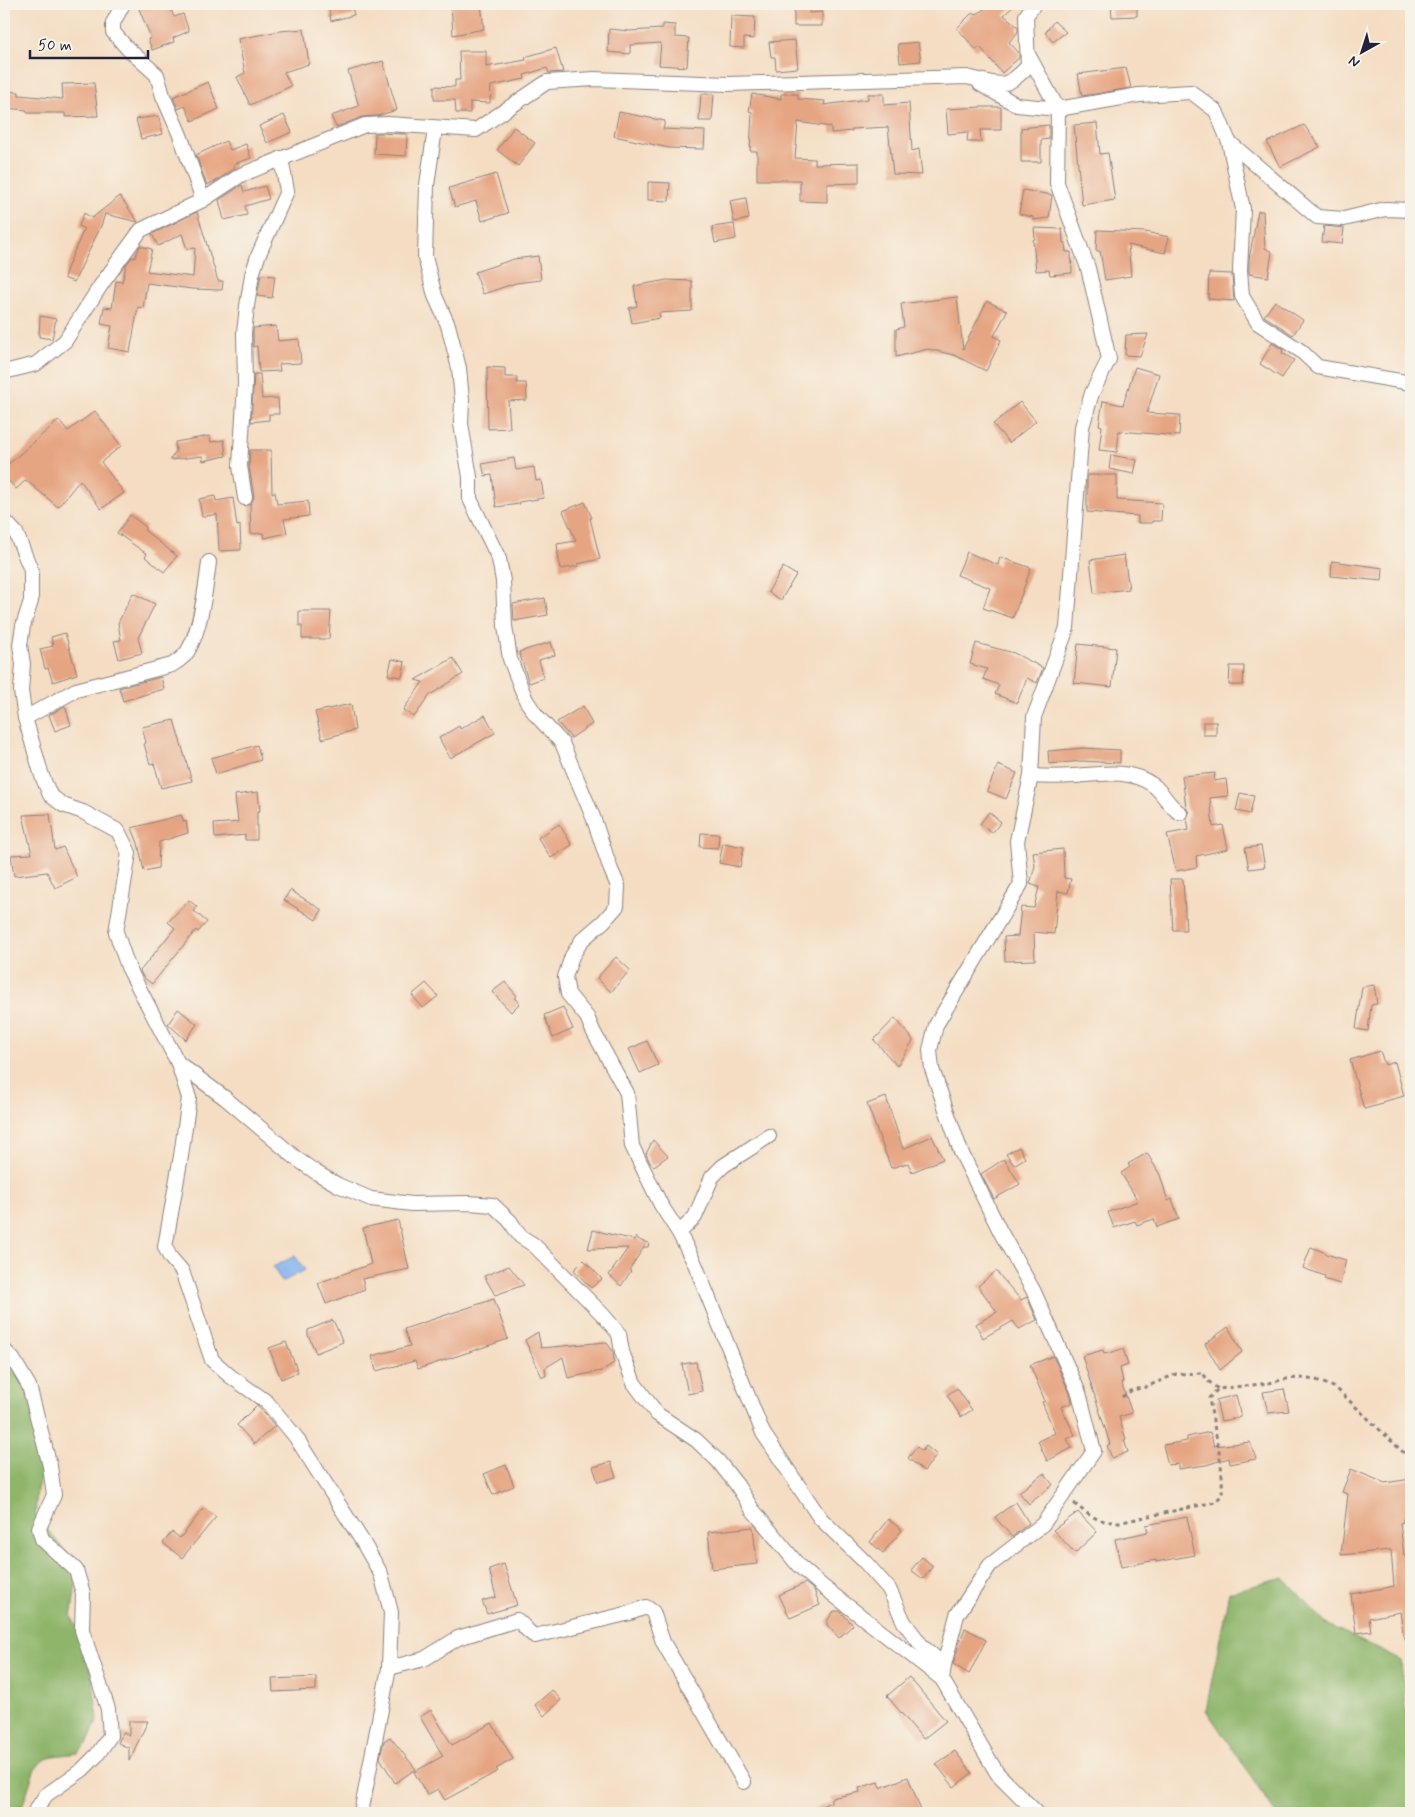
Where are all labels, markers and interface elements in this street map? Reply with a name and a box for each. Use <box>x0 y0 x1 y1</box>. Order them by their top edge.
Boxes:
scale bar <box>30 28 148 60</box>
north arrow <box>1338 28 1388 78</box>
text: 50 m <box>38 36 72 56</box>
text: N <box>1345 51 1364 71</box>

